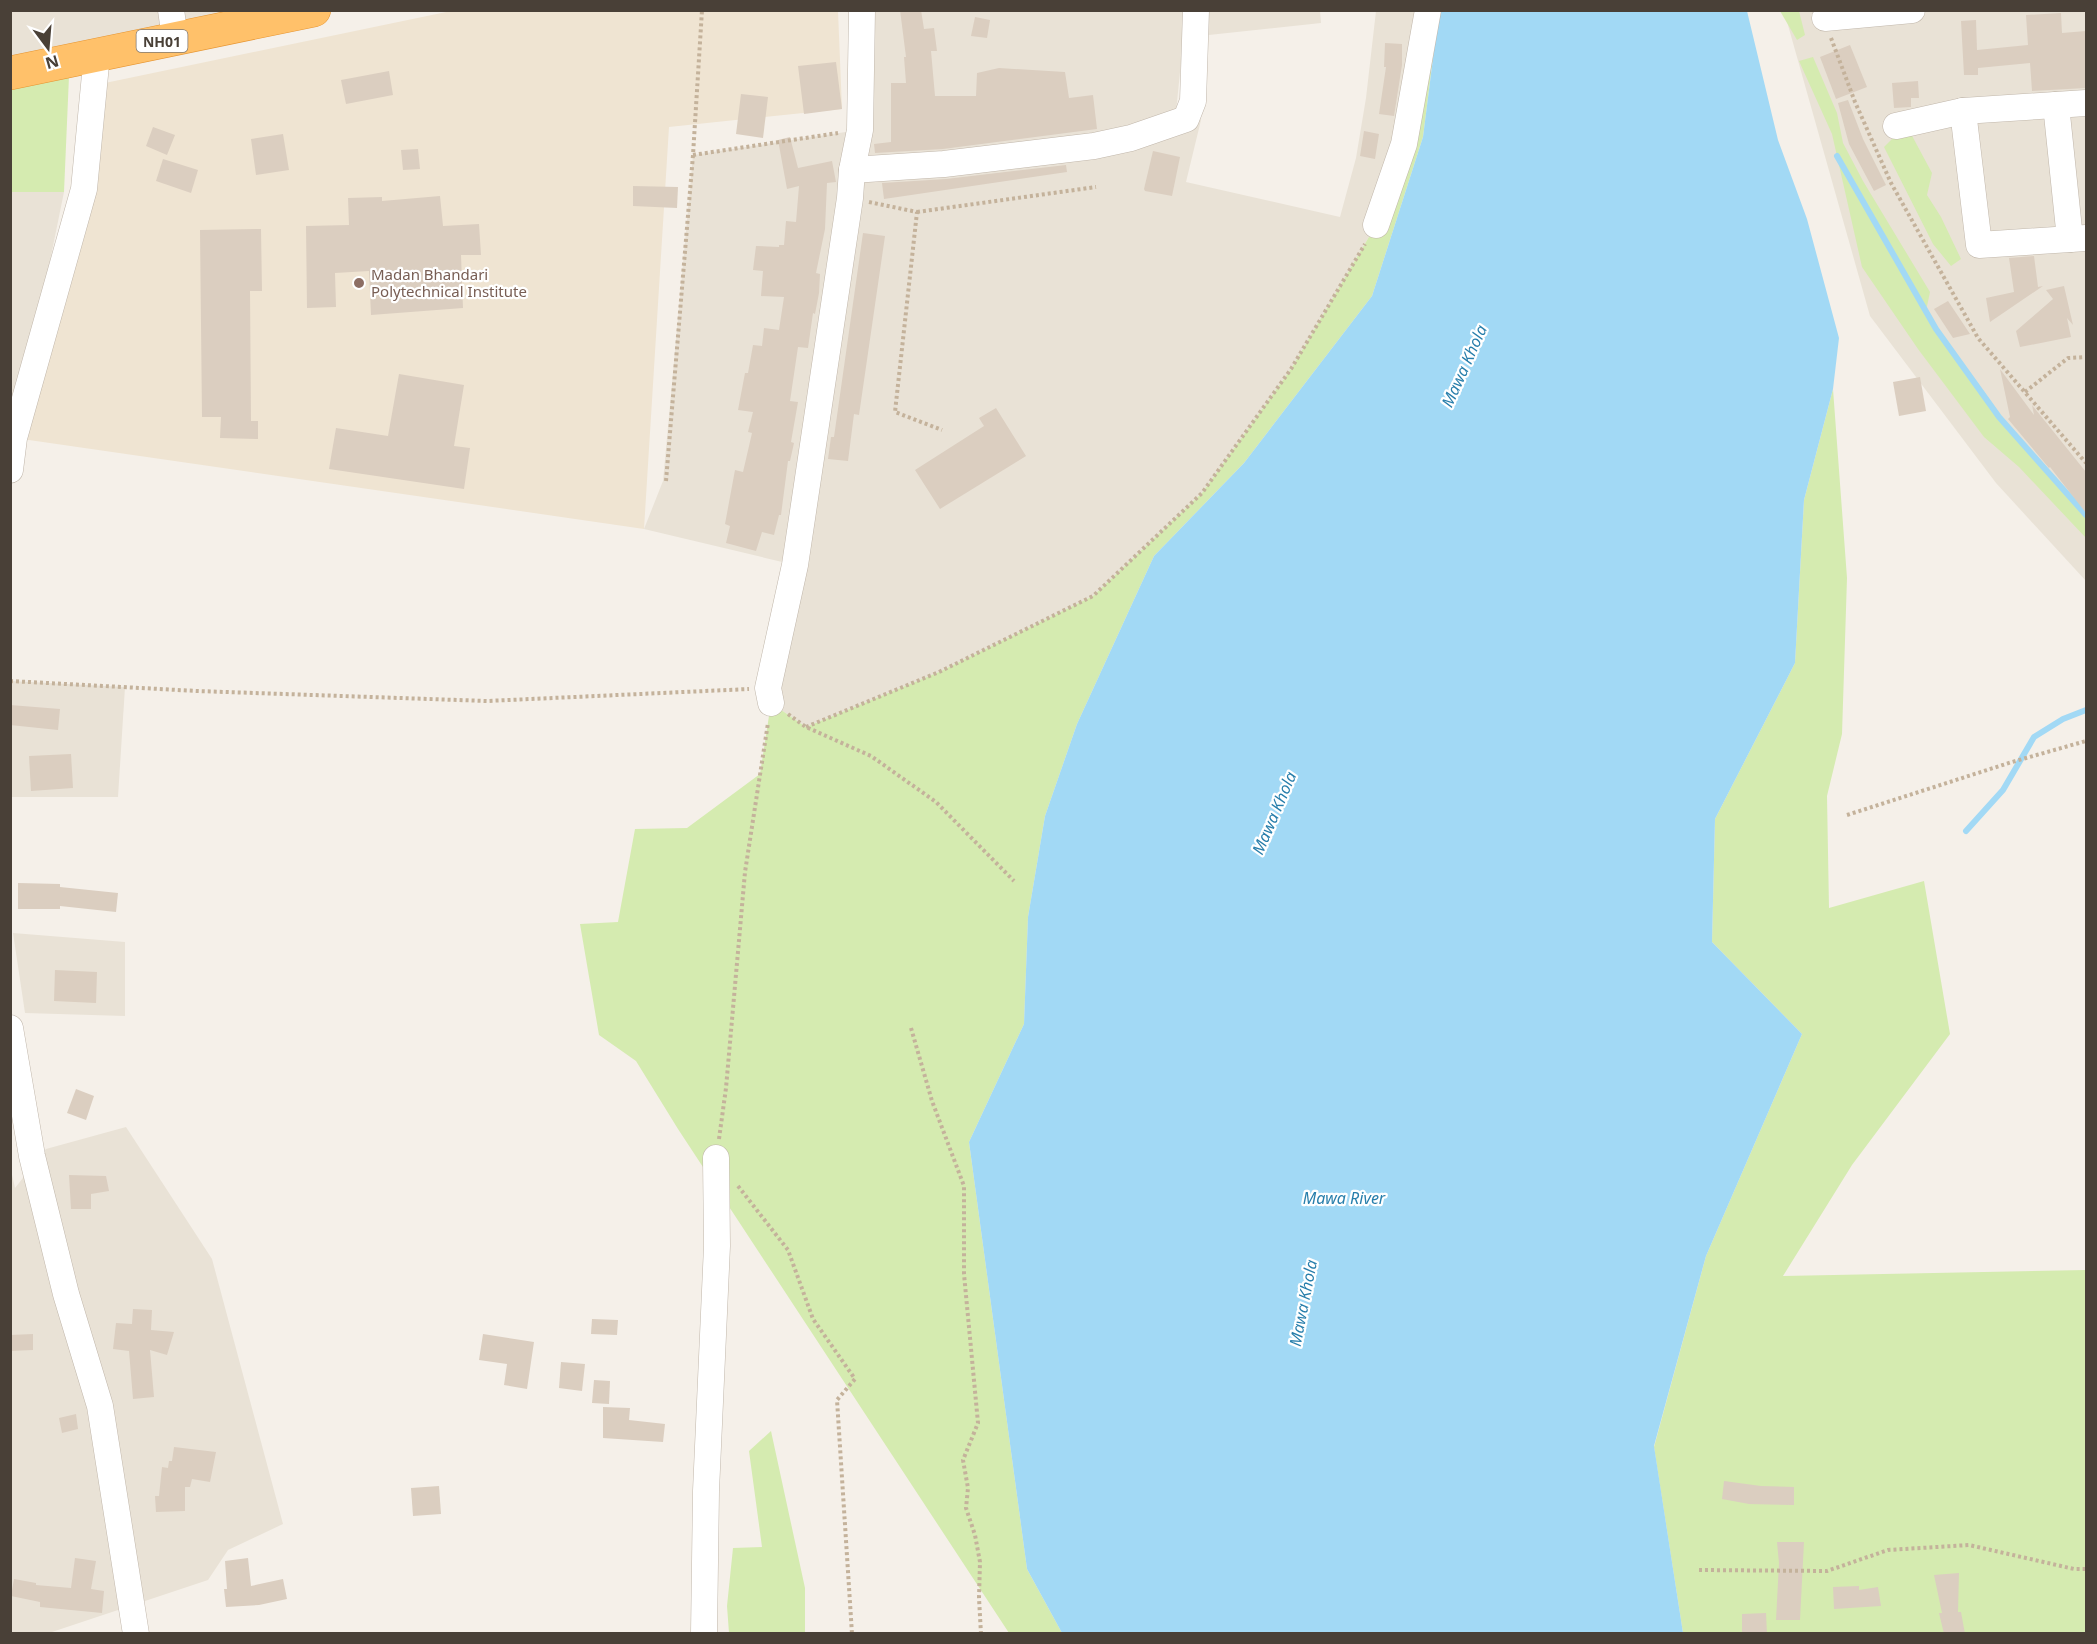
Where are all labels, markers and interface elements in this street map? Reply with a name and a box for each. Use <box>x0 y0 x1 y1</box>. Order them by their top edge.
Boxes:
north arrow <box>18 18 78 78</box>
road number: NH01 <box>136 30 188 52</box>
text: N <box>43 50 61 75</box>
place label: Madan Bhandari Polytechnical Institute <box>371 264 527 301</box>
marker: Madan Bhandari Polytechnical Institute <box>352 276 366 290</box>
water label: Mawa Khola <box>1436 321 1492 411</box>
water label: Mawa Khola <box>1247 768 1301 858</box>
water label: Mawa River <box>1303 1187 1386 1209</box>
water label: Mawa Khola <box>1284 1258 1322 1348</box>

